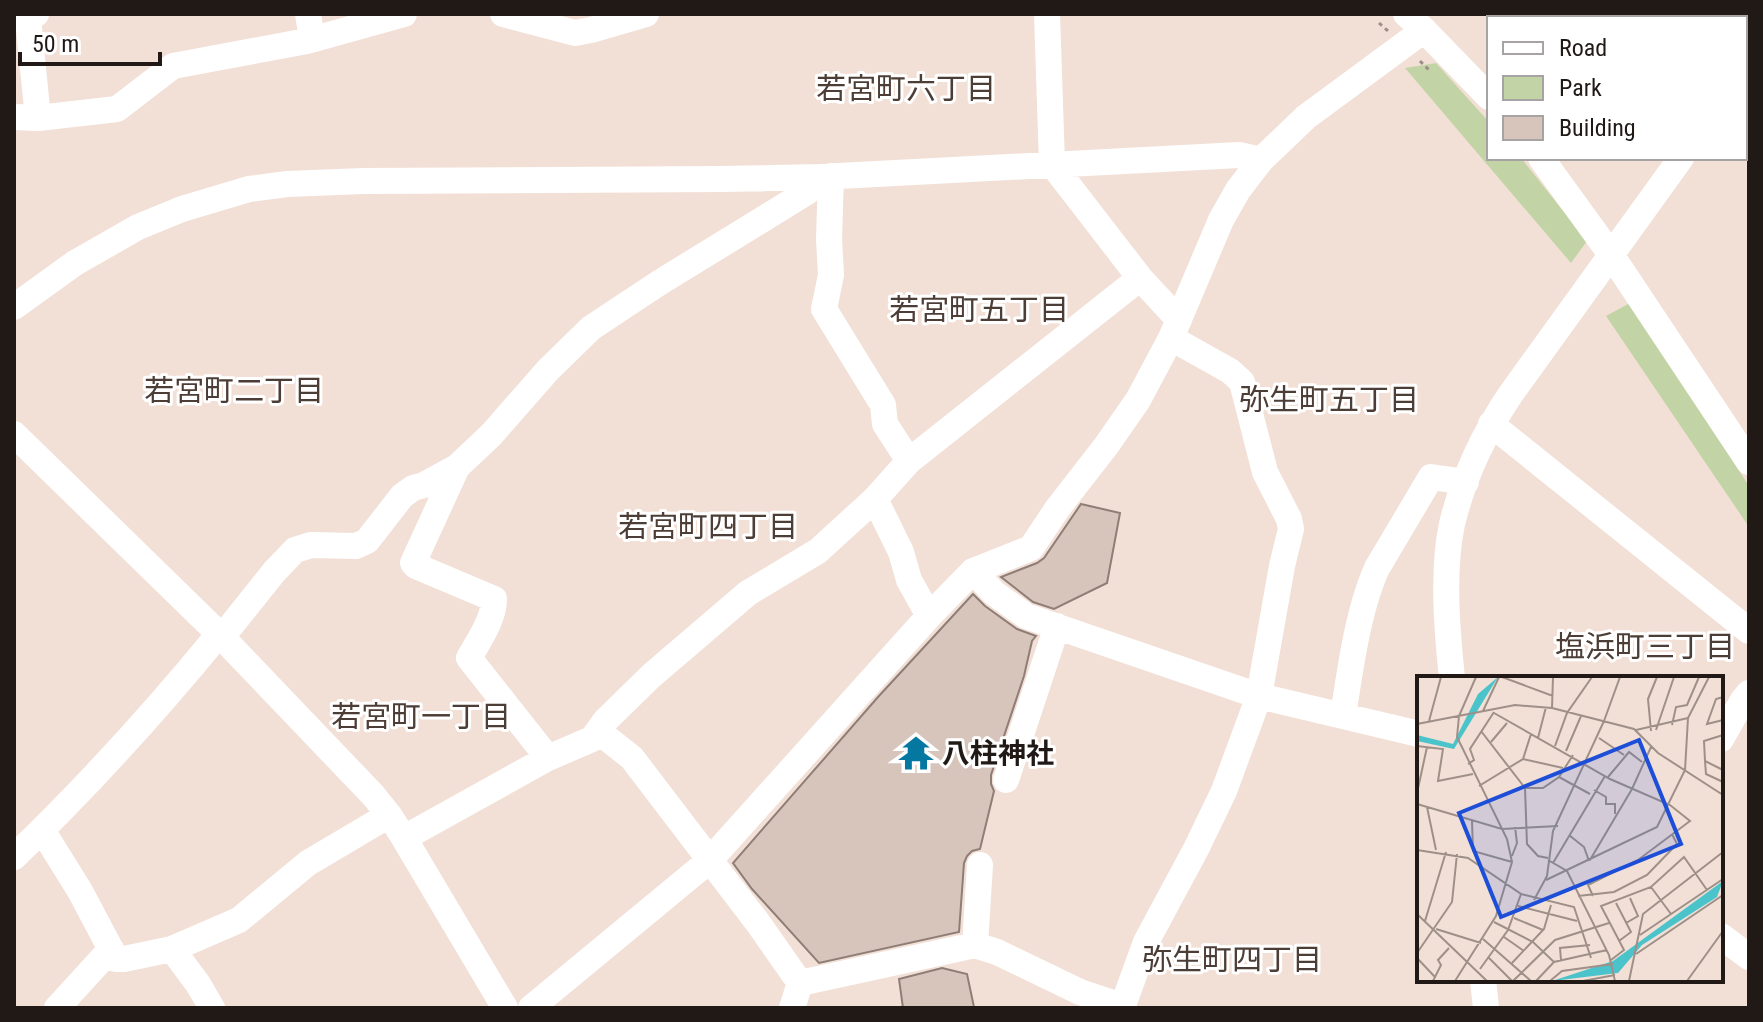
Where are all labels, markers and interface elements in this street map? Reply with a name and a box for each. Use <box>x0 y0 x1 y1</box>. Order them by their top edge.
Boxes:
scale bar <box>20 16 160 66</box>
legend <box>1487 16 1747 160</box>
text: 50 m <box>32 30 79 58</box>
text: Road <box>1559 34 1607 62</box>
district label: 若宮町六丁目 <box>816 71 996 106</box>
text: Park <box>1559 74 1602 102</box>
text: Building <box>1559 114 1636 142</box>
district label: 若宮町五丁目 <box>889 292 1069 327</box>
district label: 若宮町二丁目 <box>144 373 324 408</box>
district label: 弥生町五丁目 <box>1239 382 1419 417</box>
district label: 若宮町四丁目 <box>618 509 798 544</box>
district label: 塩浜町三丁目 <box>1555 629 1735 664</box>
inset map <box>1417 676 1723 982</box>
district label: 若宮町一丁目 <box>331 699 511 734</box>
temple icon: 八柱神社 <box>897 734 935 772</box>
place label: 八柱神社 <box>942 737 1054 770</box>
district label: 弥生町四丁目 <box>1142 942 1322 977</box>

